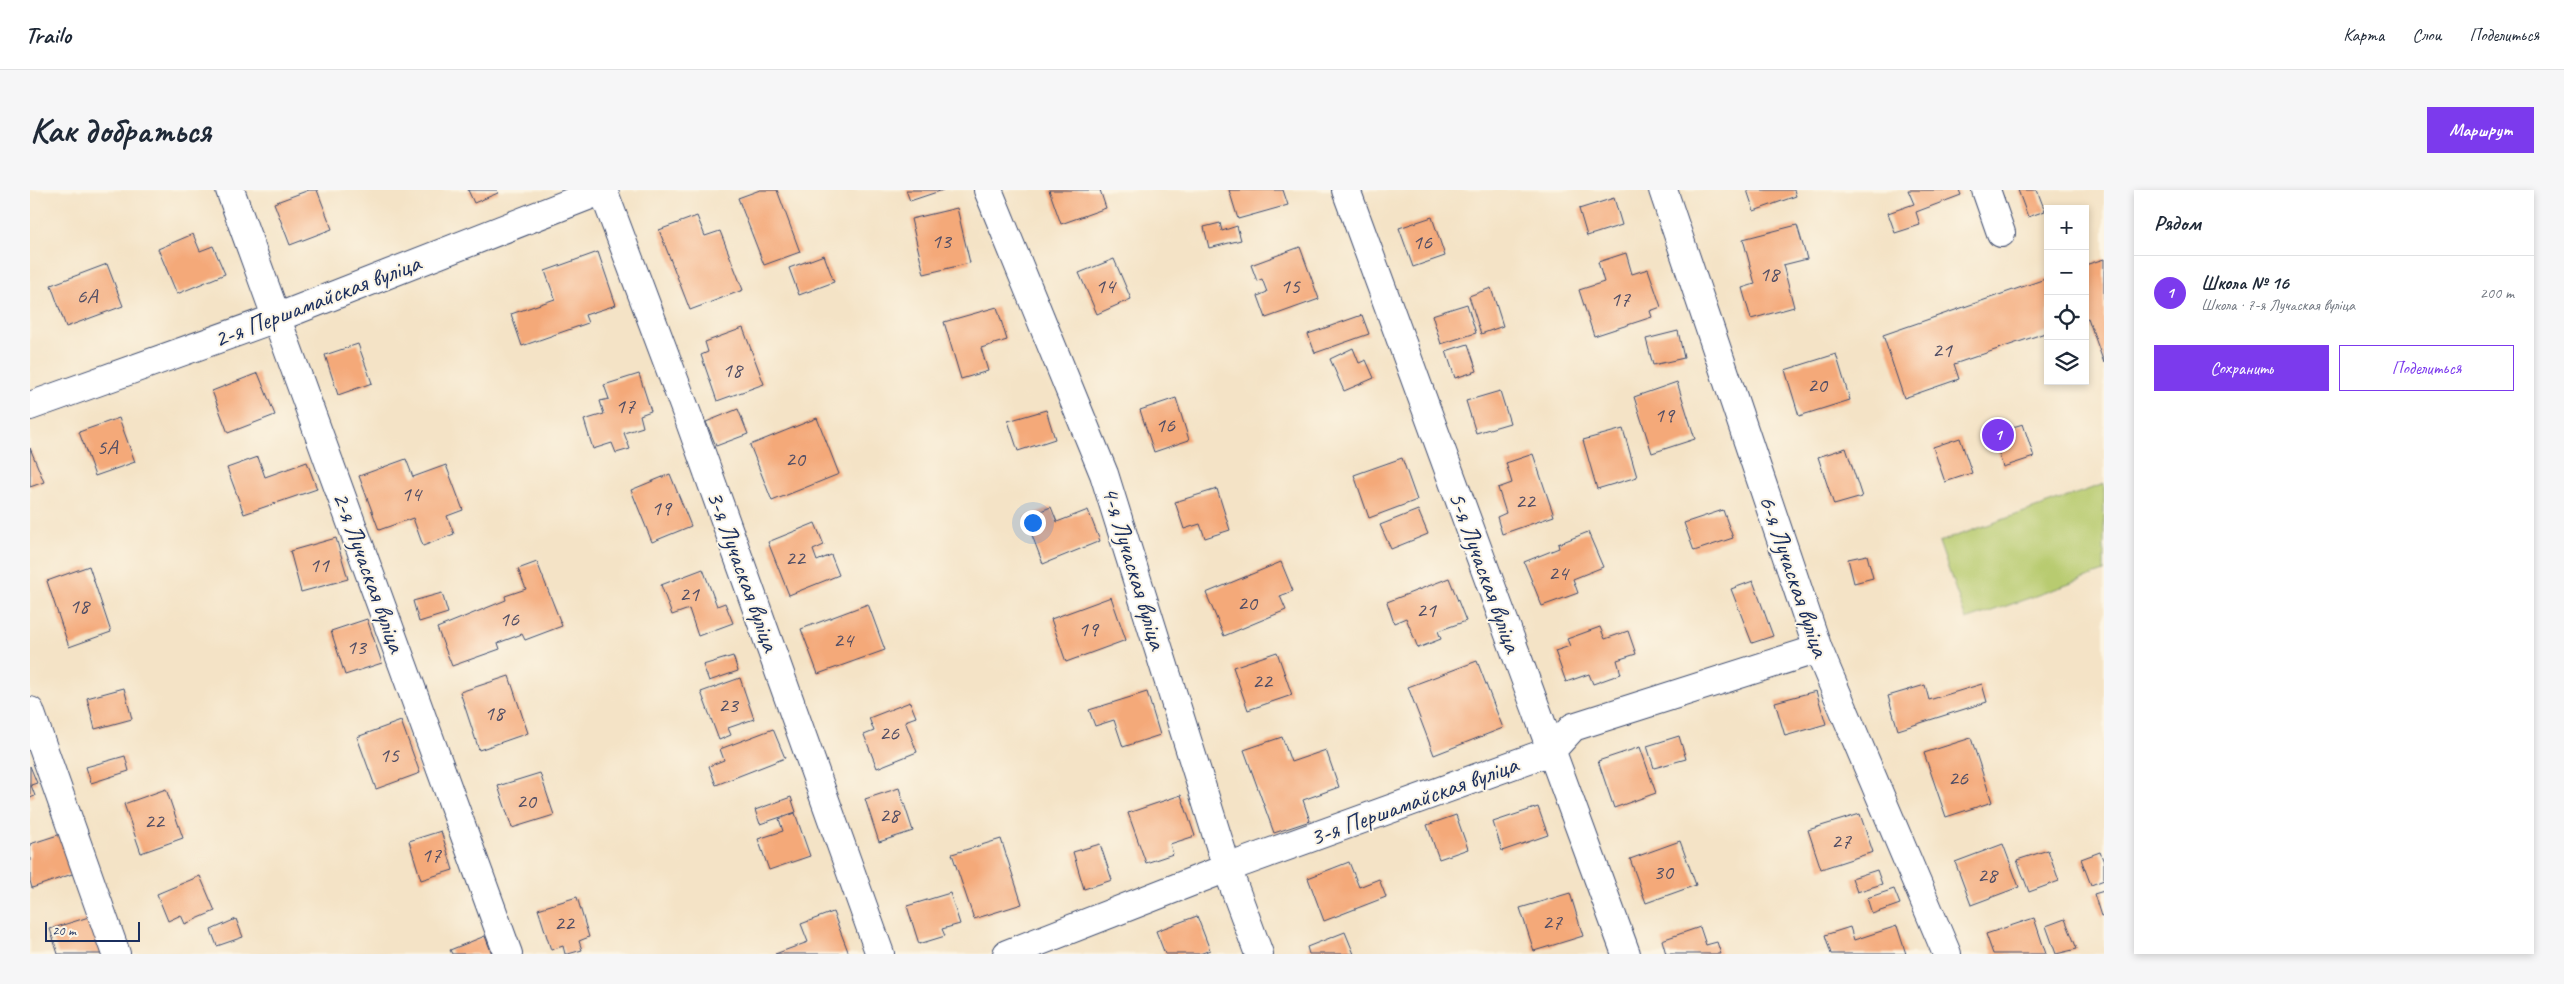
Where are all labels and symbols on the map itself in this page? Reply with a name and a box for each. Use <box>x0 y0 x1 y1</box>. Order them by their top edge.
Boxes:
house number: 13 <box>931 227 953 255</box>
house number: 16 <box>1412 228 1433 256</box>
street label: 2-я Першамайская вуліца <box>209 246 427 355</box>
house number: 18 <box>1759 260 1781 288</box>
house number: 14 <box>1095 272 1117 300</box>
house number: 15 <box>1280 272 1301 300</box>
house number: 6А <box>77 282 98 310</box>
house number: 17 <box>1610 285 1631 313</box>
house number: 21 <box>1932 336 1953 364</box>
house number: 18 <box>722 356 744 384</box>
house number: 20 <box>1807 371 1829 399</box>
house number: 17 <box>615 392 636 420</box>
house number: 19 <box>1654 401 1676 429</box>
house number: 16 <box>1155 411 1176 439</box>
pin: 1 <box>1982 416 2014 454</box>
house number: 5А <box>97 433 118 461</box>
house number: 20 <box>785 445 807 473</box>
house number: 14 <box>401 480 423 508</box>
street label: 4-я Лучаская вуліца <box>1094 483 1175 655</box>
street label: 3-я Лучаская вуліца <box>699 486 788 658</box>
street label: 2-я Лучаская вуліца <box>325 487 414 659</box>
street label: 5-я Лучаская вуліца <box>1441 487 1530 659</box>
house number: 22 <box>1515 487 1537 515</box>
street label: 6-я Лучаская вуліца <box>1751 491 1837 663</box>
house number: 19 <box>651 494 673 522</box>
your location <box>1020 510 1046 536</box>
house number: 22 <box>785 544 807 572</box>
house number: 11 <box>309 551 330 579</box>
house number: 24 <box>1548 559 1570 587</box>
house number: 21 <box>679 580 700 608</box>
house number: 20 <box>1237 589 1259 617</box>
house number: 18 <box>69 592 91 620</box>
house number: 21 <box>1416 596 1437 624</box>
house number: 16 <box>499 605 520 633</box>
house number: 19 <box>1078 615 1100 643</box>
house number: 24 <box>833 626 855 654</box>
house number: 13 <box>346 633 368 661</box>
house number: 22 <box>1252 667 1274 695</box>
house number: 23 <box>718 691 740 719</box>
house number: 18 <box>484 699 506 727</box>
house number: 26 <box>879 719 900 747</box>
house number: 15 <box>379 741 400 769</box>
street label: 3-я Першамайская вуліца <box>1306 748 1524 853</box>
house number: 26 <box>1948 764 1969 792</box>
house number: 20 <box>516 787 538 815</box>
house number: 28 <box>879 801 901 829</box>
house number: 22 <box>144 807 166 835</box>
house number: 27 <box>1831 827 1852 855</box>
house number: 17 <box>421 841 442 869</box>
house number: 30 <box>1653 858 1675 886</box>
house number: 28 <box>1977 861 1999 889</box>
house number: 27 <box>1542 908 1563 936</box>
house number: 22 <box>554 909 576 937</box>
scale bar <box>45 919 140 942</box>

